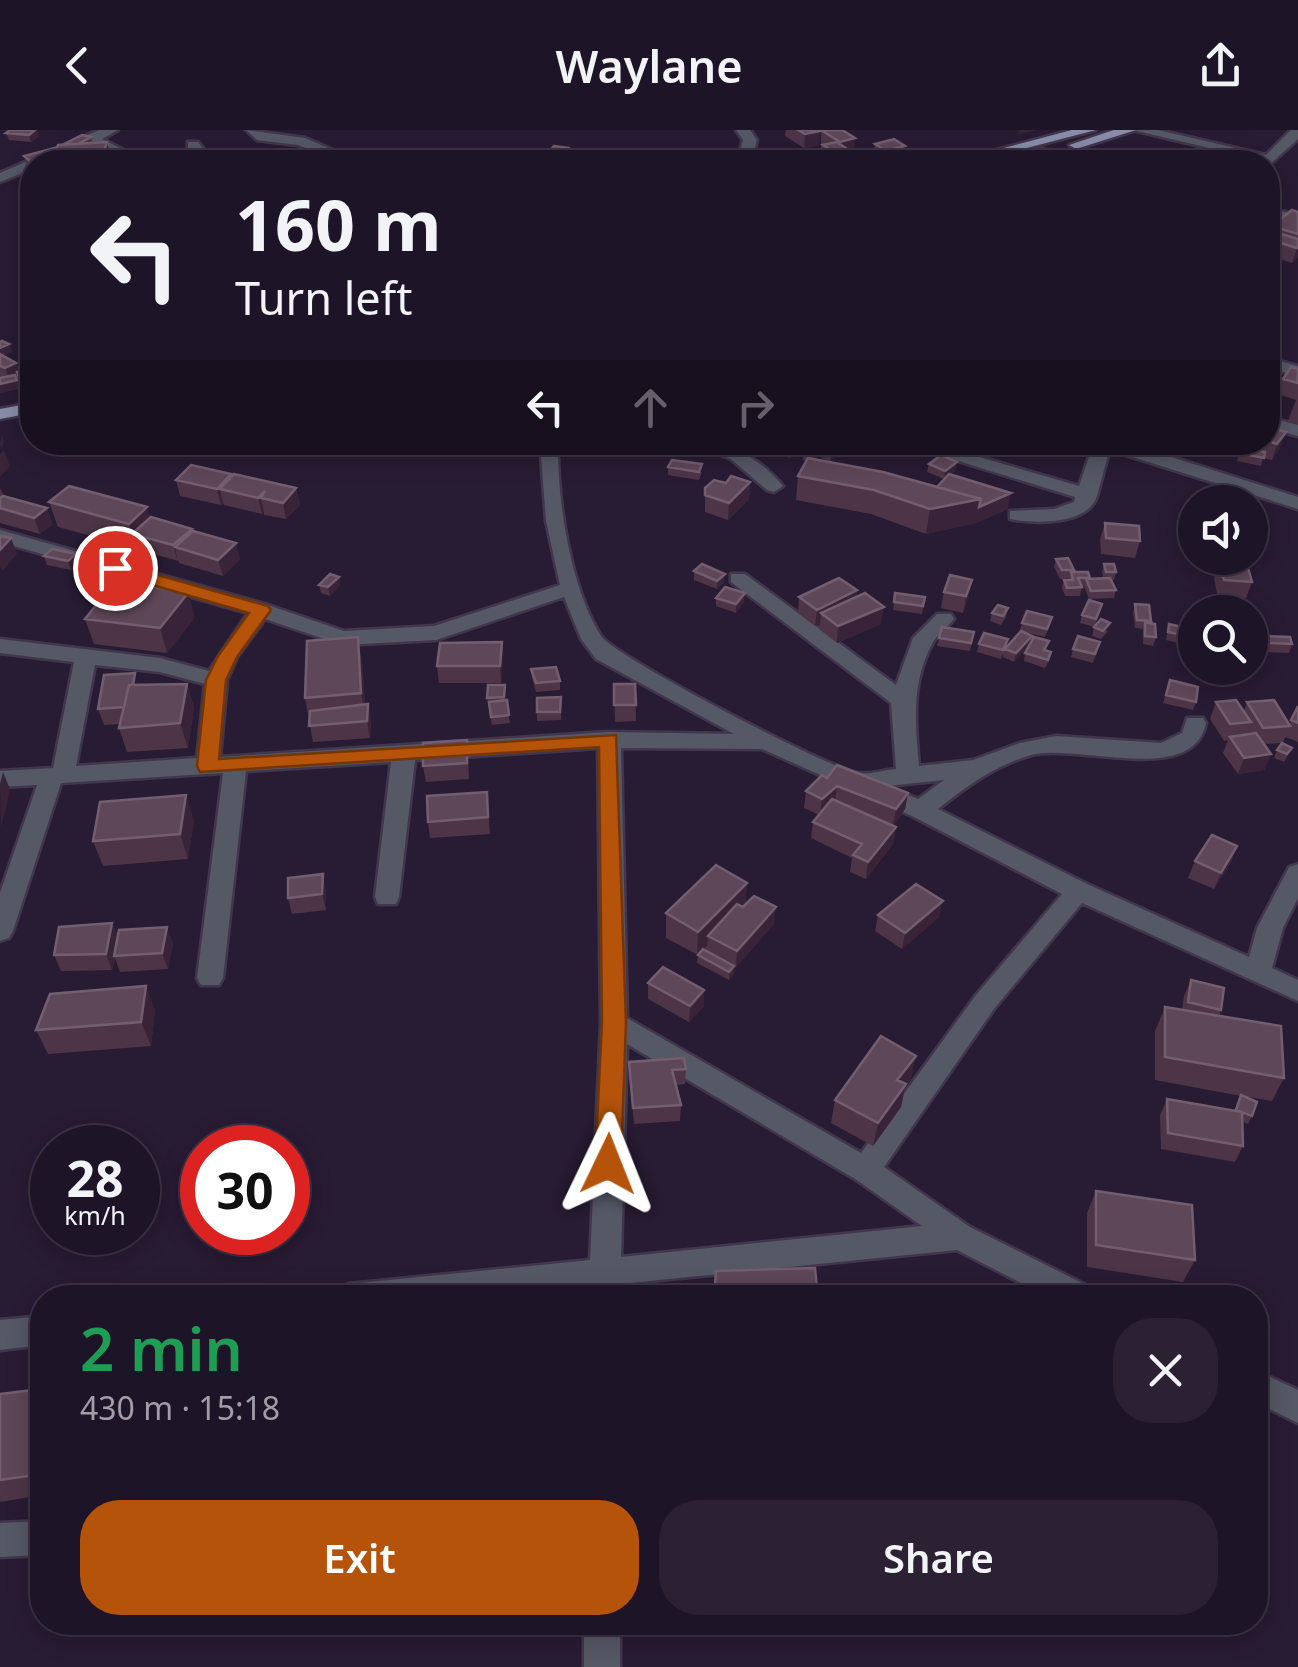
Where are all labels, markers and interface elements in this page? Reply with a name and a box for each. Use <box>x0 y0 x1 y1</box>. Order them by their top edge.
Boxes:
text: Waylane <box>555 35 743 96</box>
icon: back <box>50 38 105 93</box>
icon: share <box>1193 38 1248 93</box>
text: 160 m <box>235 176 442 272</box>
icon: left <box>70 190 200 320</box>
text: Turn left <box>235 267 412 328</box>
icon: left <box>518 380 573 435</box>
icon: ahead <box>623 380 678 435</box>
icon: right <box>728 380 783 435</box>
map controls <box>1178 485 1268 685</box>
button: sound <box>1178 485 1268 575</box>
pin <box>73 526 158 611</box>
icon: arrive <box>88 541 143 596</box>
button: search <box>1178 595 1268 685</box>
position arrow <box>556 1112 660 1216</box>
speed limit sign: 30 <box>180 1125 310 1255</box>
text: 28 <box>66 1144 124 1212</box>
text: km/h <box>64 1198 126 1232</box>
text: 2 min <box>80 1307 243 1389</box>
button: close <box>1113 1318 1218 1423</box>
text: 430 m · 15:18 <box>80 1386 280 1429</box>
button: Exit <box>80 1500 639 1615</box>
button: Share <box>659 1500 1218 1615</box>

